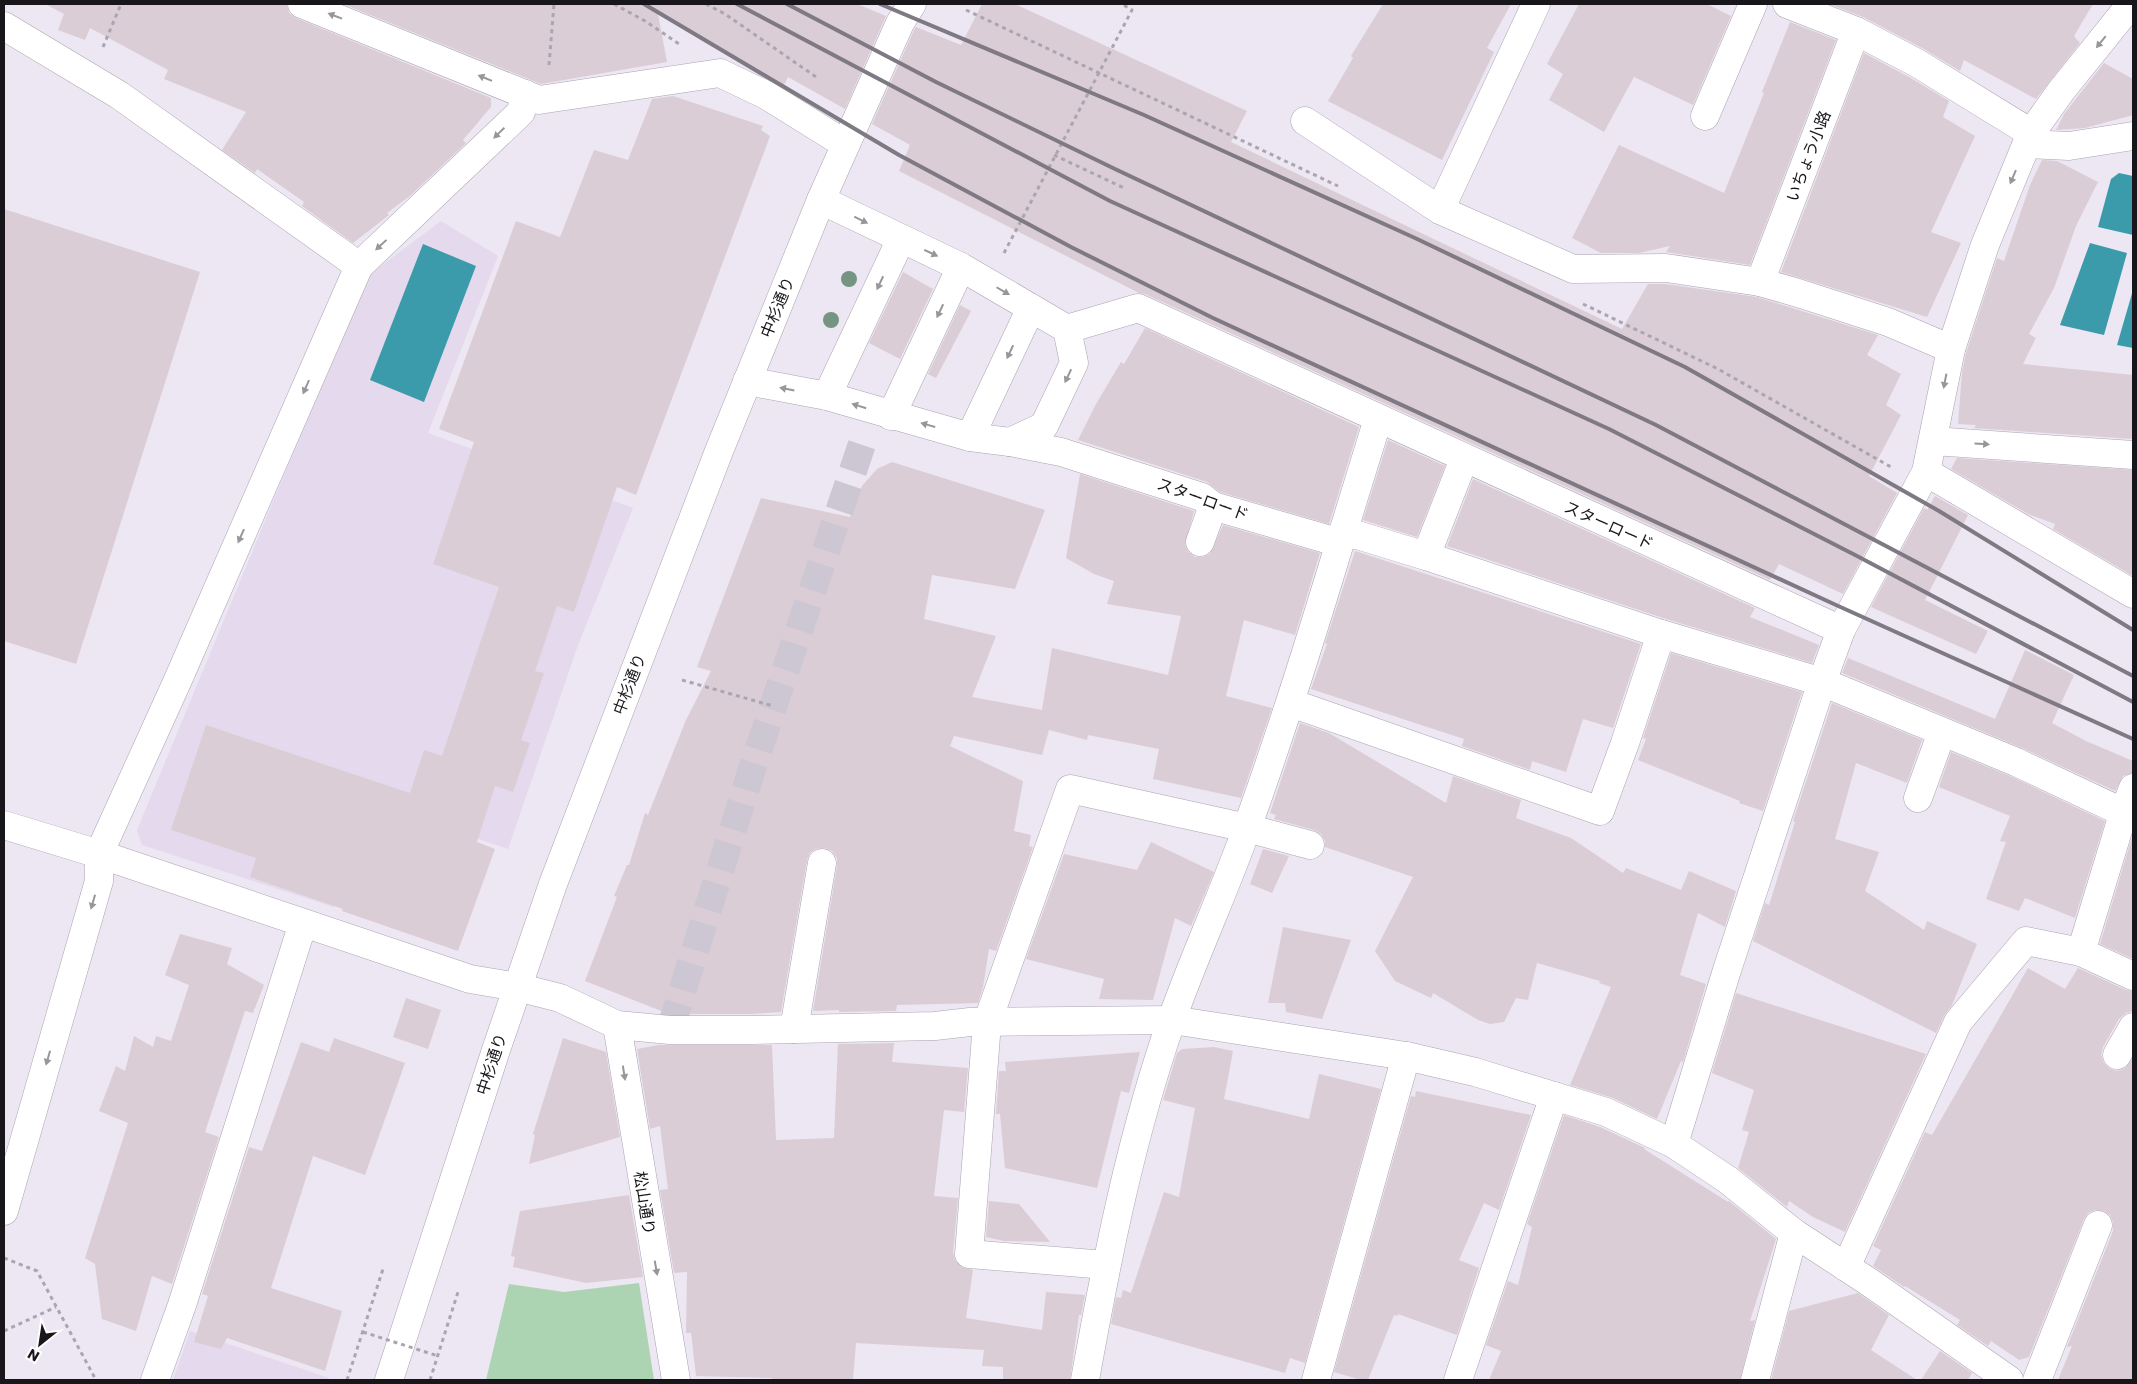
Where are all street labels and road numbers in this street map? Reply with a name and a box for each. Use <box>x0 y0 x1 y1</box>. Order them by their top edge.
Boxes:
street label: いちょう小路 <box>1781 107 1836 205</box>
street label: 中杉通り <box>755 273 800 341</box>
street label: スターロード <box>1154 472 1252 527</box>
street label: スターロード <box>1560 495 1657 555</box>
street label: 中杉通り <box>607 650 652 718</box>
street label: 中杉通り <box>471 1030 512 1098</box>
street label: 松山通り <box>628 1170 661 1236</box>

